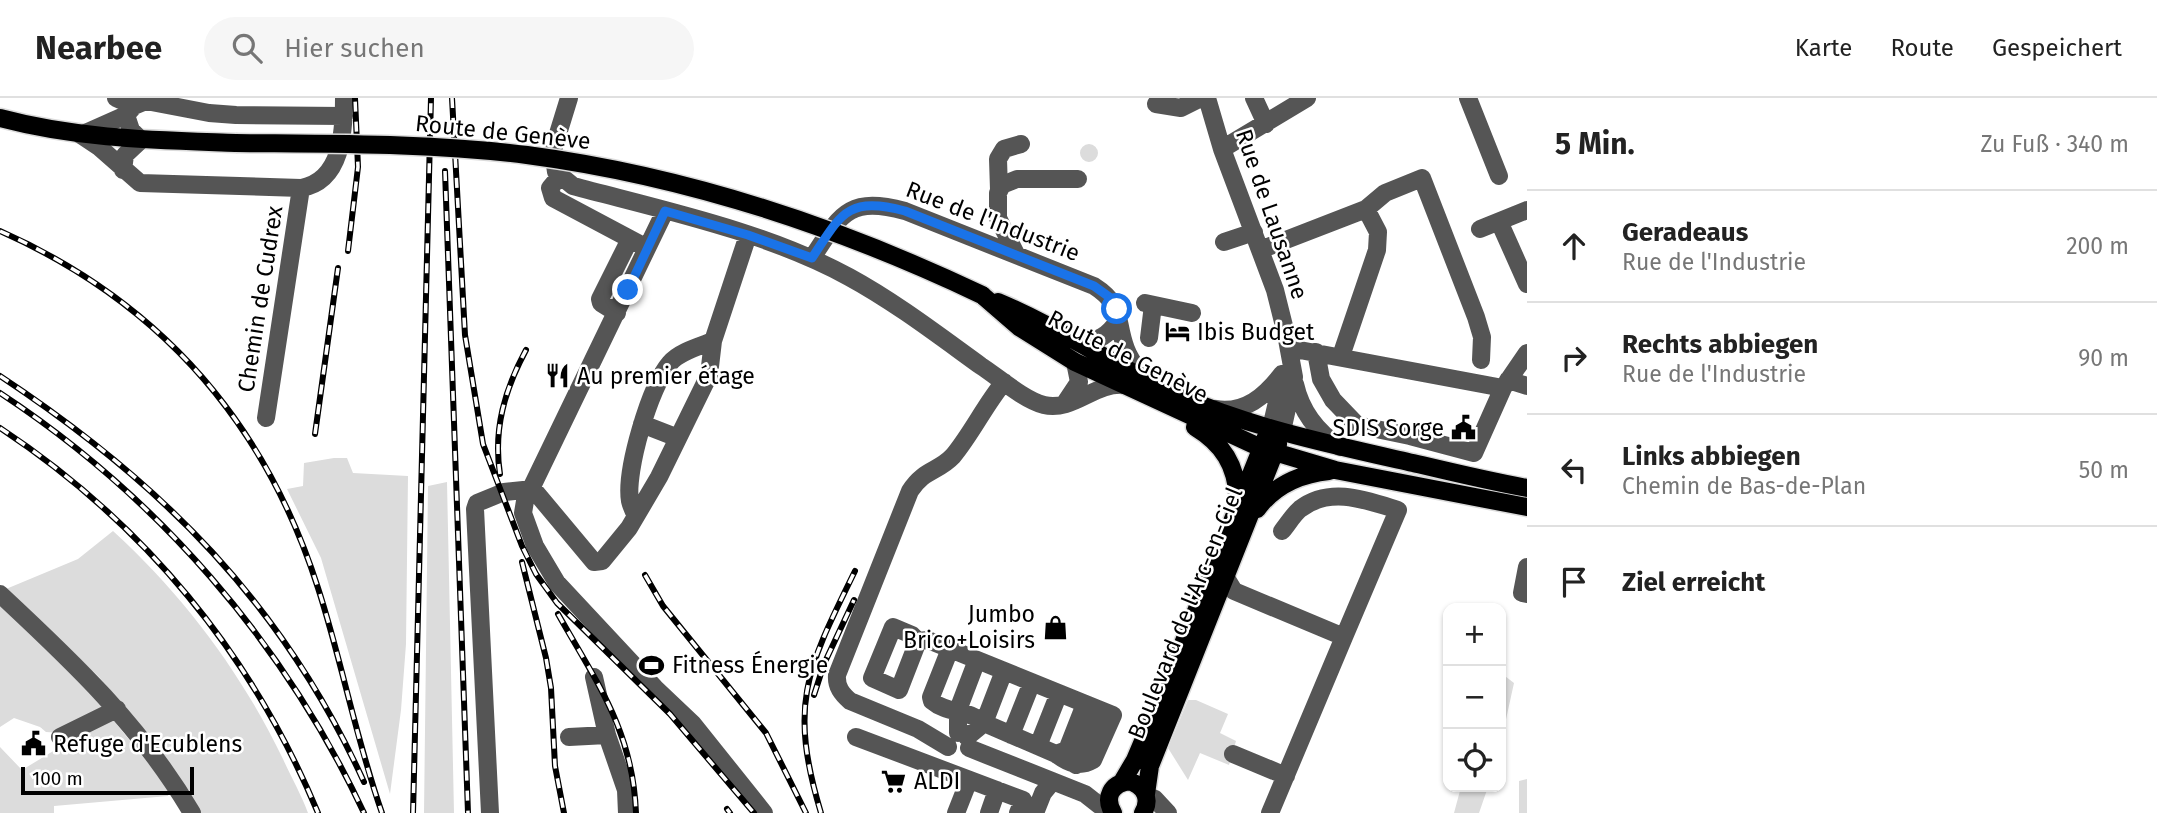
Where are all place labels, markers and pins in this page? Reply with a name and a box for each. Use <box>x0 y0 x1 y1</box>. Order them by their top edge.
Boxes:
hotel icon: Ibis Budget <box>1163 318 1191 346</box>
place label: Ibis Budget <box>1197 318 1315 346</box>
restaurant icon: Au premier étage <box>543 362 571 390</box>
place label: Au premier étage <box>577 362 755 390</box>
place label: SDIS Sorge <box>1333 414 1444 442</box>
public building icon: SDIS Sorge <box>1450 414 1478 442</box>
place label: Jumbo Brico+Loisirs <box>903 600 1035 654</box>
shop icon: Jumbo Brico+Loisirs <box>1041 613 1069 641</box>
place label: Fitness Énergie <box>672 650 828 679</box>
sports icon: Fitness Énergie <box>638 651 666 679</box>
public building icon: Refuge d'Ecublens <box>19 730 47 758</box>
place label: Refuge d'Ecublens <box>53 730 242 758</box>
supermarket icon: ALDI <box>880 767 908 795</box>
place label: ALDI <box>914 767 960 795</box>

